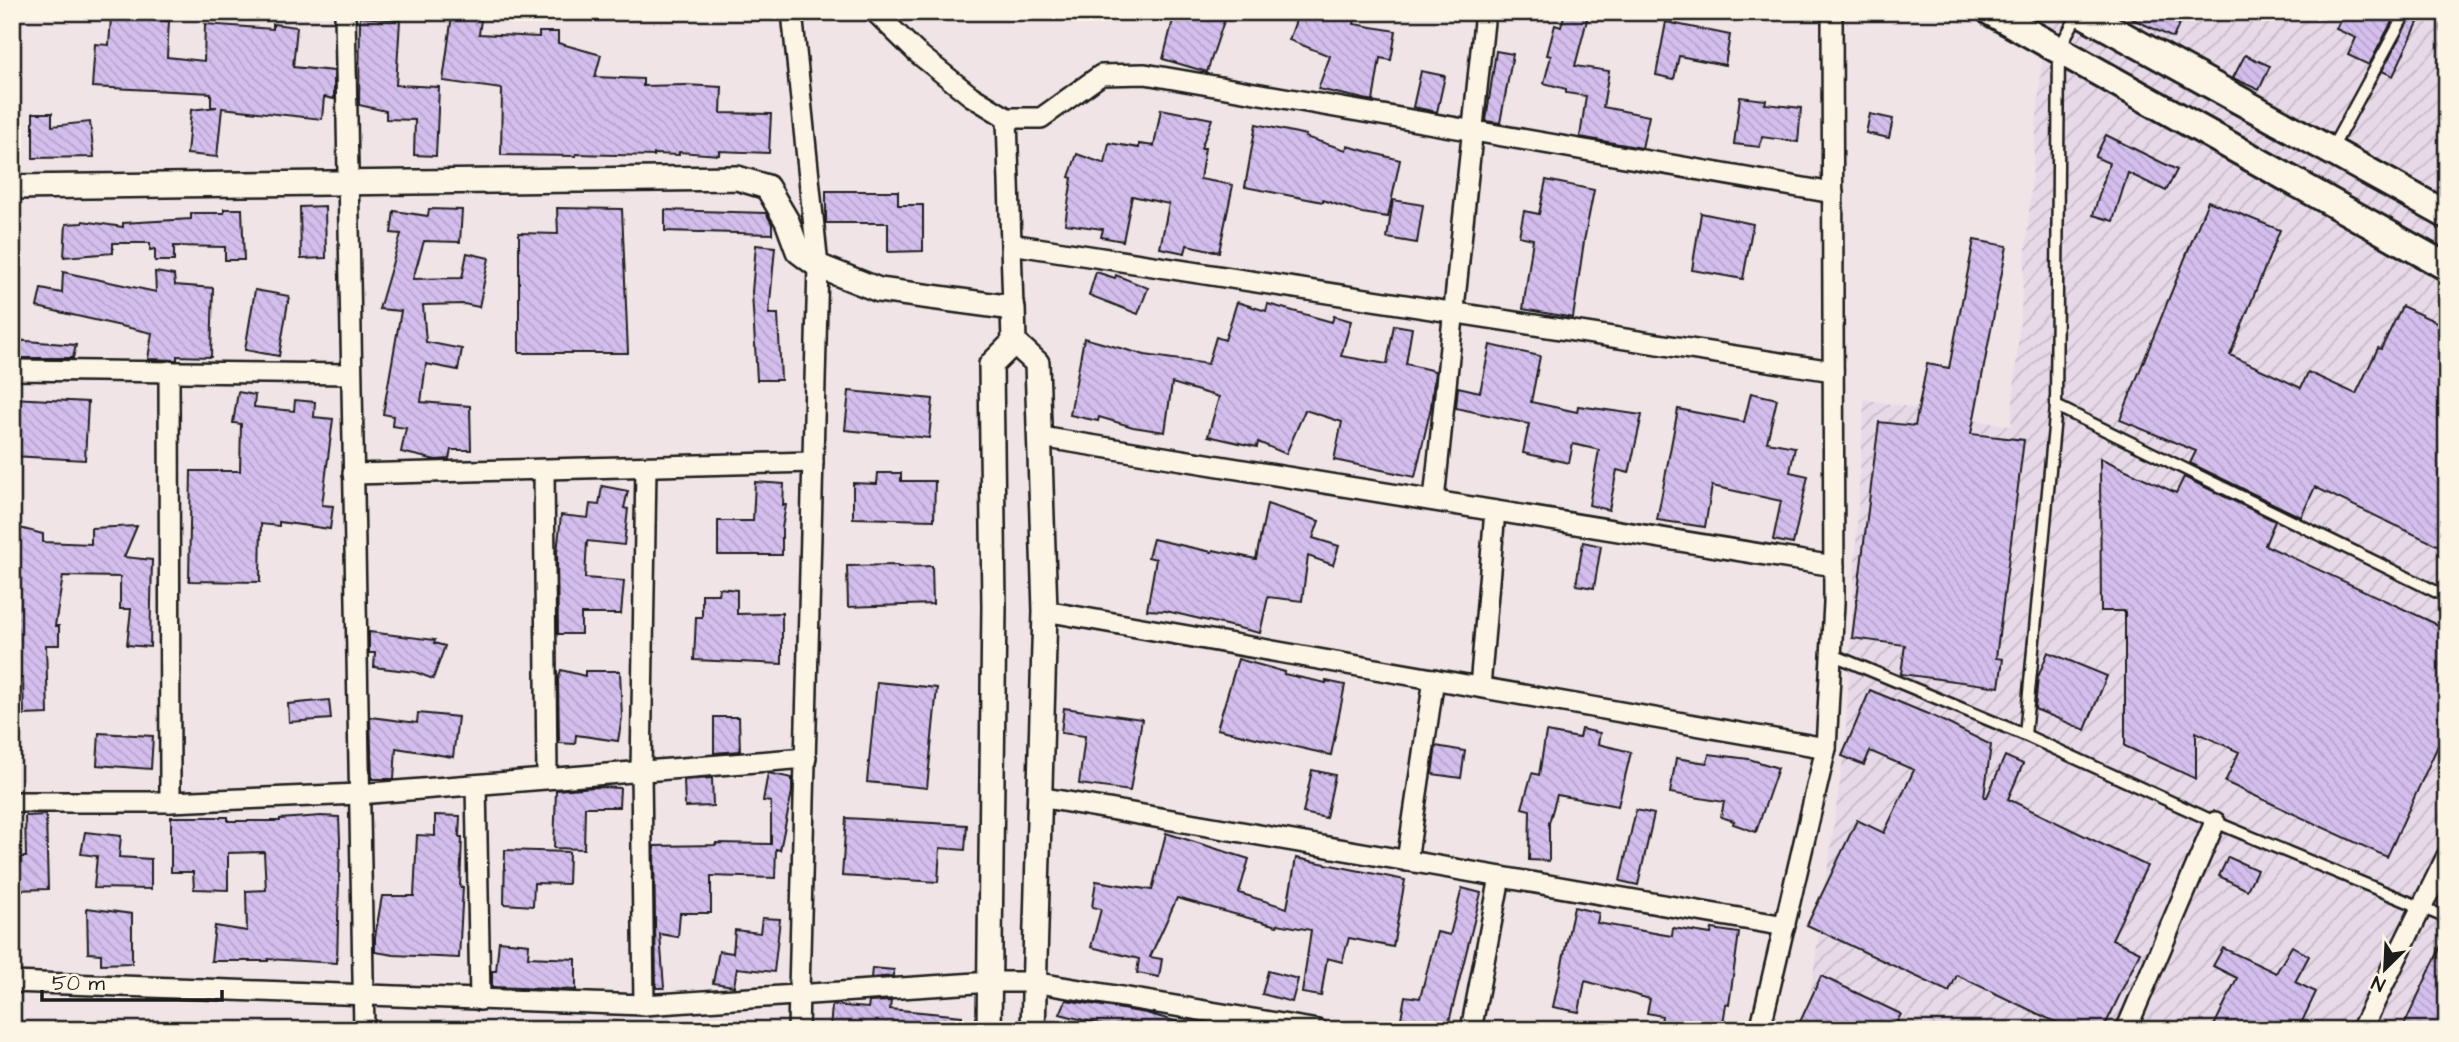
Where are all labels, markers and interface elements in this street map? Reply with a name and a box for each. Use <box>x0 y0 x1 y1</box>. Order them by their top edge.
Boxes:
north arrow <box>2350 934 2420 1004</box>
scale bar <box>42 958 222 1002</box>
text: N <box>2368 968 2390 998</box>
text: 50 m <box>52 969 106 998</box>

